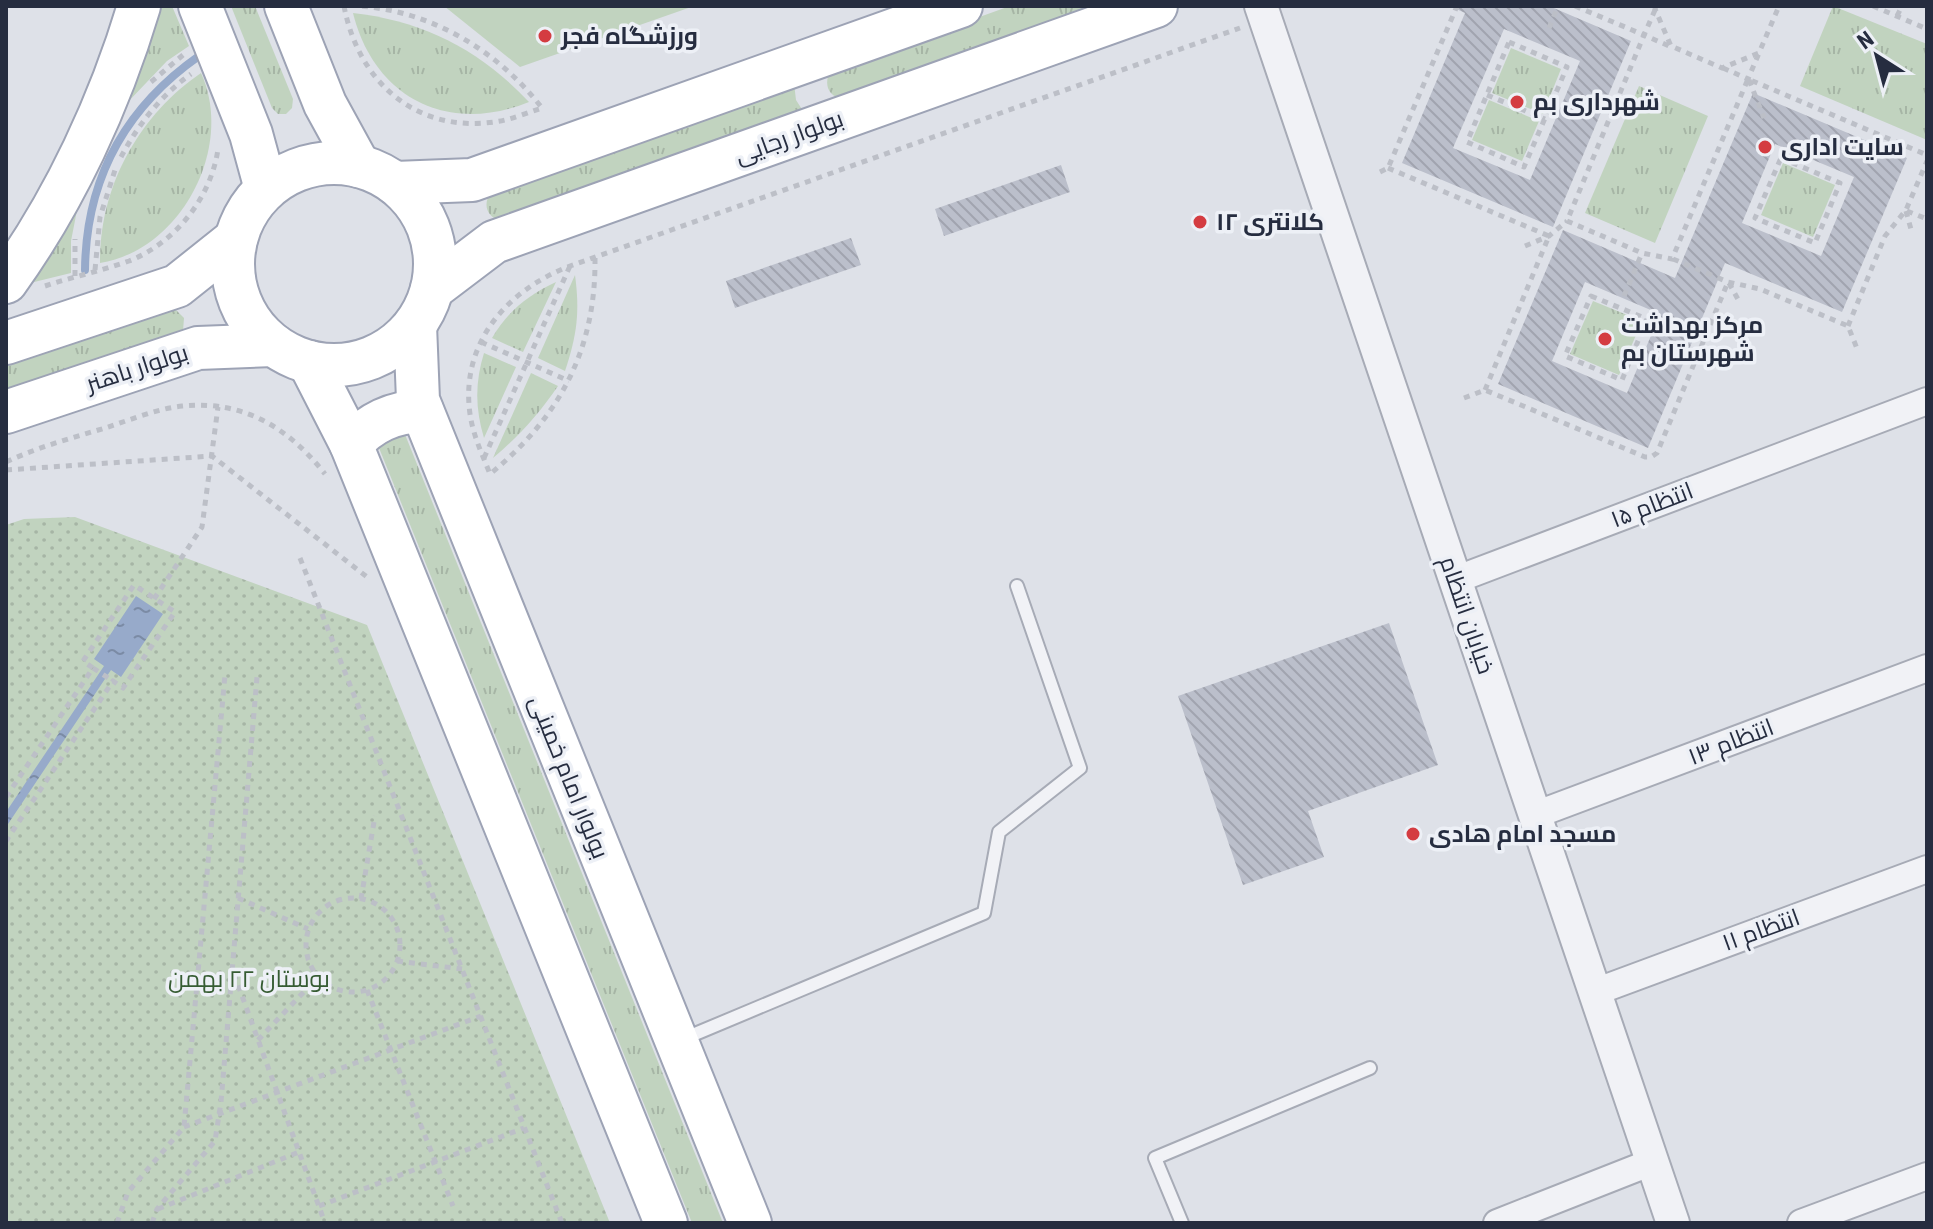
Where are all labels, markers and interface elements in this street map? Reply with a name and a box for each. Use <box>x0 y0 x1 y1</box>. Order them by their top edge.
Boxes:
north arrow <box>1837 16 1917 96</box>
place label: ورزشگاه فجر <box>560 22 698 50</box>
text: N <box>1853 26 1878 54</box>
marker: ورزشگاه فجر <box>536 27 554 45</box>
place label: شهرداری بم <box>1533 88 1660 118</box>
marker: شهرداری بم <box>1508 93 1526 111</box>
street label: بولوار رجایی <box>731 104 847 170</box>
place label: سایت اداری <box>1781 133 1904 161</box>
marker: سایت اداری <box>1756 138 1774 156</box>
place label: کلانتری ۱۲ <box>1216 208 1324 236</box>
marker: کلانتری ۱۲ <box>1191 213 1209 231</box>
place label: مرکز بهداشت شهرستان بم <box>1621 311 1763 369</box>
marker: مرکز بهداشت شهرستان بم <box>1596 330 1614 348</box>
street label: بولوار باهنر <box>80 338 192 398</box>
street label: انتظام ۱۵ <box>1607 477 1698 535</box>
street label: خیابان انتظام <box>1432 553 1500 678</box>
street label: بولوار امام خمینی <box>522 691 614 863</box>
street label: انتظام ۱۳ <box>1684 713 1778 773</box>
place label: مسجد امام هادی <box>1429 820 1616 850</box>
marker: مسجد امام هادی <box>1404 825 1422 843</box>
street label: انتظام ۱۱ <box>1718 903 1804 959</box>
park label: بوستان ۲۲ بهمن <box>168 965 330 993</box>

